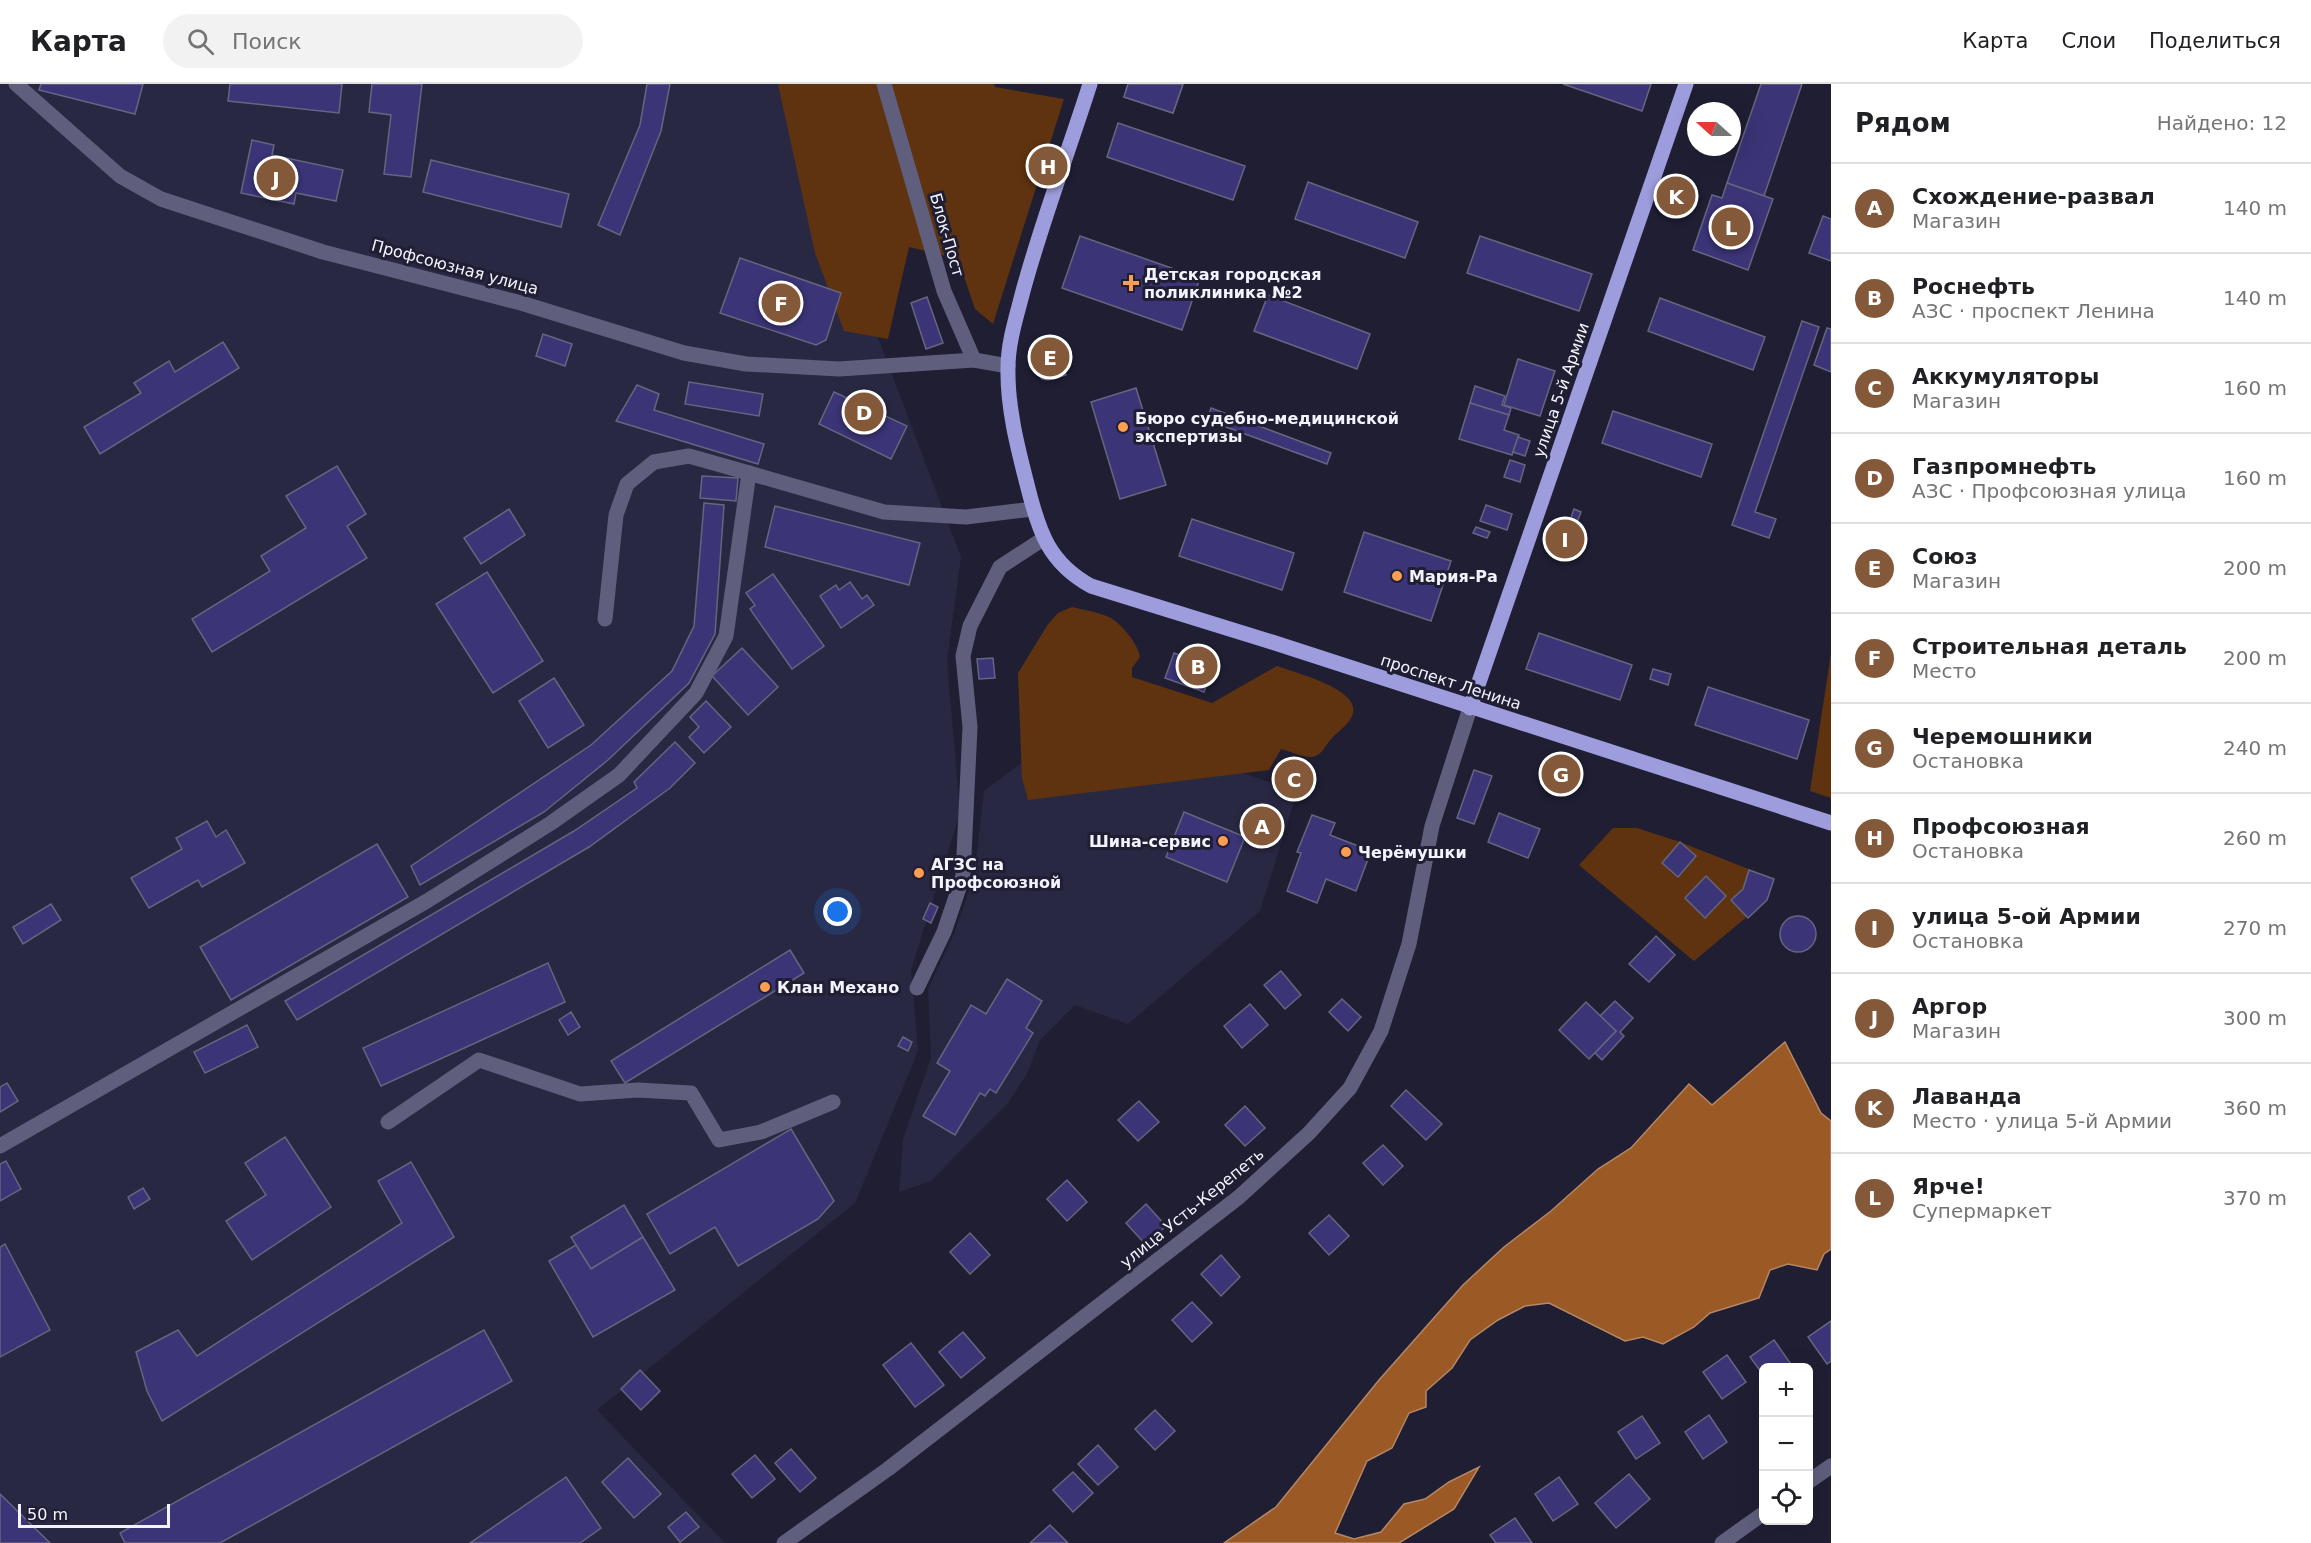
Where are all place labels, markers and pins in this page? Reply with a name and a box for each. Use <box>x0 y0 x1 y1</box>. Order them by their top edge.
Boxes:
pin: H <box>1028 144 1068 188</box>
pin: J <box>256 156 296 200</box>
pin: K <box>1656 174 1696 218</box>
pin: L <box>1712 204 1750 250</box>
place label: Детская городская поликлиника №2 <box>1144 265 1322 302</box>
marker: Детская городская поликлиника №2 <box>1122 274 1140 292</box>
pin: F <box>762 280 800 326</box>
pin: E <box>1030 334 1070 380</box>
pin: D <box>844 390 884 434</box>
place label: Бюро судебно-медицинской экспертизы <box>1135 409 1399 446</box>
marker: Бюро судебно-медицинской экспертизы <box>1116 420 1130 434</box>
pin: I <box>1546 516 1584 562</box>
place label: Мария-Ра <box>1409 567 1498 586</box>
marker: Мария-Ра <box>1390 569 1404 583</box>
pin: B <box>1178 644 1218 688</box>
pin: G <box>1542 752 1580 796</box>
pin: C <box>1274 756 1314 802</box>
pin: A <box>1242 804 1282 848</box>
place label: Шина-сервис <box>1089 832 1211 851</box>
marker: Шина-сервис <box>1216 834 1230 848</box>
place label: Черёмушки <box>1358 843 1467 862</box>
marker: Черёмушки <box>1339 845 1353 859</box>
place label: АГЗС на Профсоюзной <box>931 855 1061 892</box>
marker: АГЗС на Профсоюзной <box>912 866 926 880</box>
place label: Клан Механо <box>777 978 899 997</box>
marker: Клан Механо <box>758 980 772 994</box>

